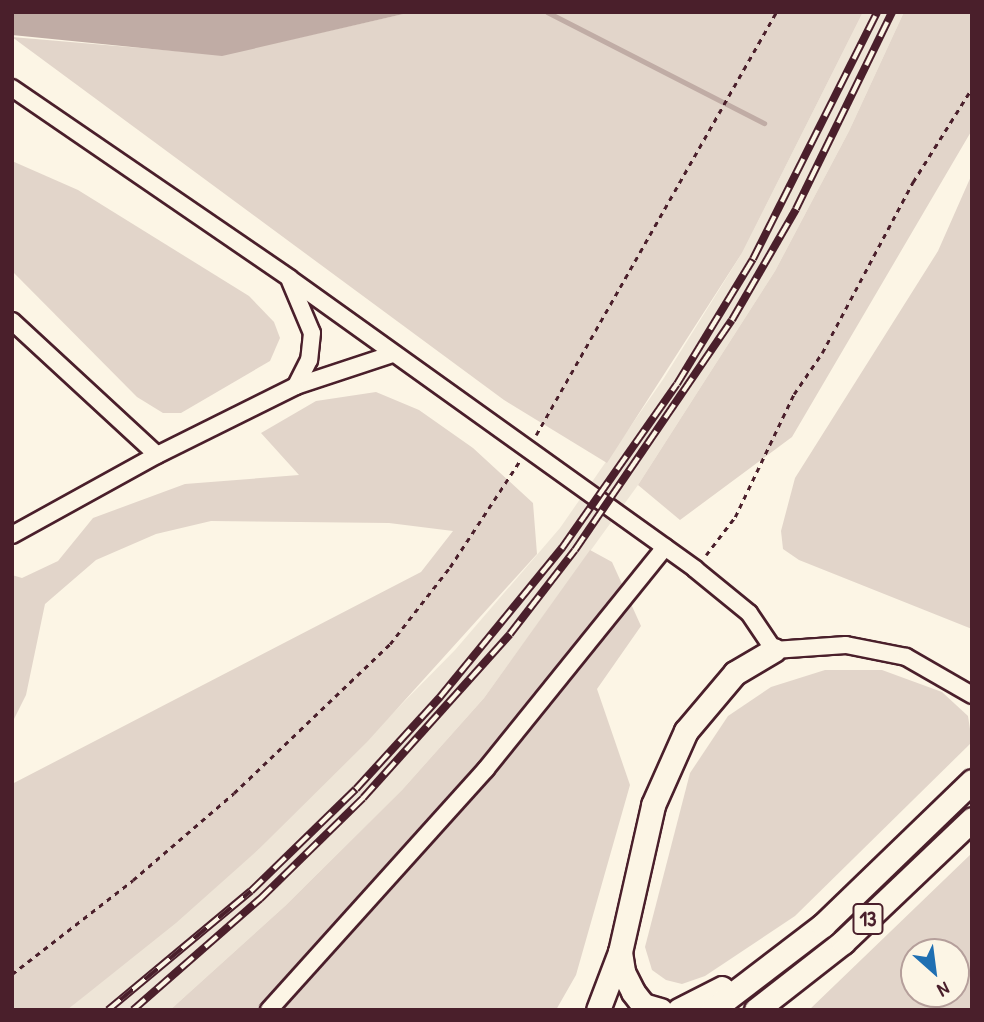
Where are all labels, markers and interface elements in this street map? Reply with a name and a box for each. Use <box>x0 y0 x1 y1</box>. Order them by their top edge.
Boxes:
road number: 13 <box>852 902 884 936</box>
north arrow <box>900 938 970 1008</box>
text: N <box>933 976 954 1004</box>

